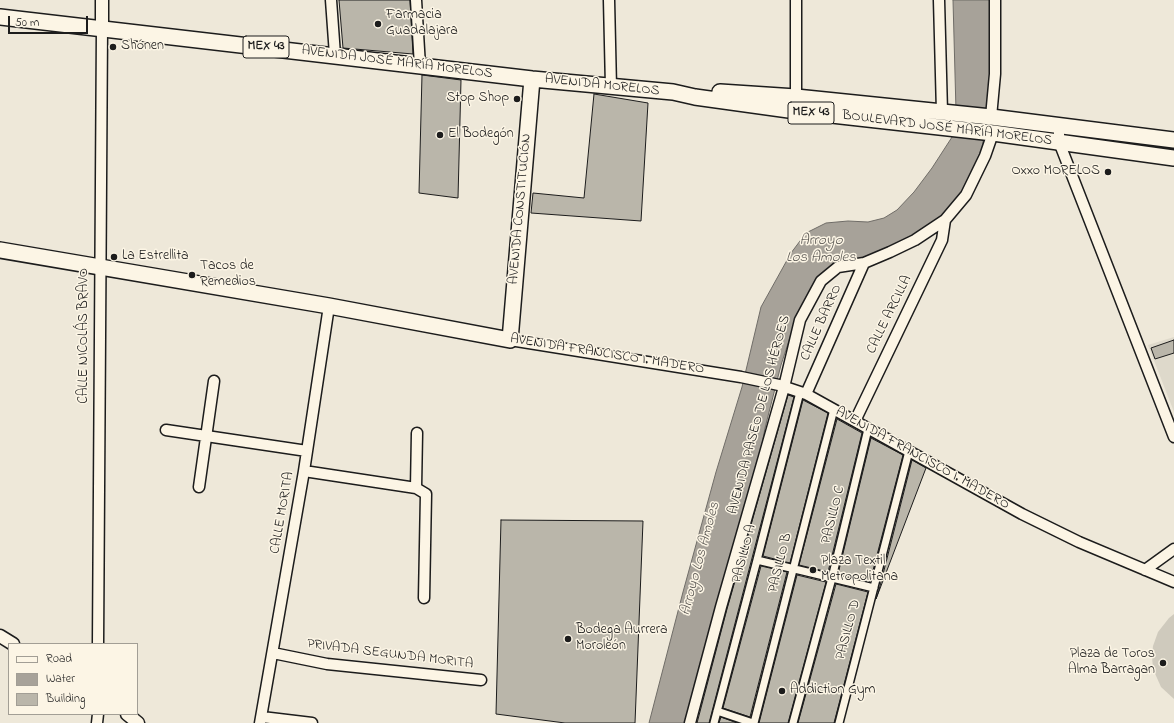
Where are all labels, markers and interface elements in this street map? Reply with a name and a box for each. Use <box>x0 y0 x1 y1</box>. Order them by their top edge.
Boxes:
scale bar <box>10 8 90 34</box>
place label: Farmacia Guadalajara <box>386 8 458 40</box>
text: 50 m <box>15 14 39 32</box>
marker: Farmacia Guadalajara <box>373 19 383 29</box>
road number: MEX 43 <box>243 36 289 58</box>
place label: Shónen <box>121 39 164 55</box>
marker: Shónen <box>108 42 118 52</box>
street label: AVENIDA JOSÉ MARÍA MORELOS <box>300 43 494 83</box>
street label: AVENIDA MORELOS <box>544 72 660 100</box>
place label: Stop Shop <box>446 91 509 107</box>
marker: Stop Shop <box>512 94 522 104</box>
road number: MEX 43 <box>788 102 834 124</box>
street label: BOULEVARD JOSÉ MARÍA MORELOS <box>841 108 1053 150</box>
place label: El Bodegón <box>448 127 514 143</box>
marker: El Bodegón <box>435 130 445 140</box>
street label: AVENIDA CONSTITUCIÓN <box>506 133 536 285</box>
place label: Oxxo MORELOS <box>1011 164 1100 180</box>
marker: Oxxo MORELOS <box>1103 167 1113 177</box>
water label: Arroyo Los Amoles <box>786 233 856 268</box>
place label: La Estrellita <box>122 249 189 265</box>
marker: La Estrellita <box>109 252 119 262</box>
place label: Tacos de Remedios <box>200 259 256 292</box>
street label: CALLE NICOLÁS BRAVO <box>77 268 93 404</box>
marker: Tacos de Remedios <box>187 270 197 280</box>
street label: CALLE ARCILLA <box>864 273 916 357</box>
street label: CALLE BARRO <box>798 282 846 364</box>
street label: AVENIDA PASEO DE LOS HÉROES <box>725 314 795 516</box>
street label: AVENIDA FRANCISCO I. MADERO <box>509 331 705 379</box>
street label: AVENIDA FRANCISCO I. MADERO <box>832 404 1012 514</box>
street label: CALLE MORITA <box>268 471 298 555</box>
street label: PASILLO C <box>819 484 849 546</box>
water label: Arroyo Los Amoles <box>677 500 725 618</box>
street label: PASILLO A <box>729 523 761 585</box>
street label: PASILLO B <box>766 532 796 594</box>
place label: Plaza Textil Metropolitana <box>821 554 898 586</box>
marker: Plaza Textil Metropolitana <box>808 565 818 575</box>
street label: PASILLO D <box>833 598 865 662</box>
place label: Bodega Aurrera Moroleón <box>576 623 668 656</box>
marker: Bodega Aurrera Moroleón <box>563 634 573 644</box>
street label: PRIVADA SEGUNDA MORITA <box>306 636 474 674</box>
legend <box>8 643 138 715</box>
place label: Plaza de Toros Alma Barragan <box>1068 647 1155 680</box>
text: Road <box>46 650 72 668</box>
marker: Plaza de Toros Alma Barragan <box>1158 658 1168 668</box>
text: Water <box>46 670 75 688</box>
place label: Addiction Gym <box>790 683 875 699</box>
marker: Addiction Gym <box>777 686 787 696</box>
text: Building <box>46 690 85 708</box>

